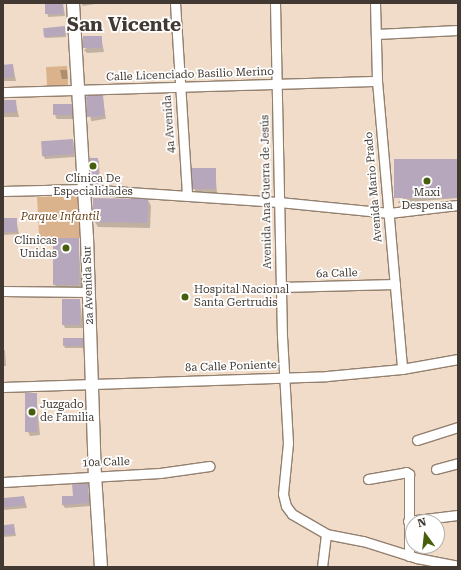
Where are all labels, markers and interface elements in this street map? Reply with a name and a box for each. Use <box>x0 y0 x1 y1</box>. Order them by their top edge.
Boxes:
district label: San Vicente <box>67 14 181 36</box>
street label: Calle Licenciado Basilio Merino <box>106 65 274 85</box>
street label: 4a Avenida <box>161 95 179 153</box>
street label: Avenida Ana Guerra de Jesús <box>259 115 275 269</box>
street label: Avenida Mario Prado <box>363 131 385 243</box>
marker: Clínica De Especialidades <box>87 160 99 172</box>
place label: Clínica De Especialidades <box>53 173 133 199</box>
marker: Maxi Despensa <box>422 176 432 186</box>
place label: Maxi Despensa <box>401 187 453 213</box>
park label: Parque Infantil <box>21 210 99 224</box>
place label: Clínicas Unidas <box>14 235 57 261</box>
marker: Clínicas Unidas <box>60 242 72 254</box>
street label: 2a Avenida Sur <box>81 245 97 325</box>
street label: 6a Calle <box>316 267 358 281</box>
place label: Hospital Nacional Santa Gertrudis <box>194 284 289 310</box>
marker: Hospital Nacional Santa Gertrudis <box>179 291 191 303</box>
street label: 8a Calle Poniente <box>185 359 277 375</box>
place label: Juzgado de Familia <box>40 399 94 425</box>
marker: Juzgado de Familia <box>27 407 37 417</box>
street label: 10a Calle <box>82 456 130 470</box>
north arrow <box>405 514 445 554</box>
text: N <box>416 516 428 530</box>

